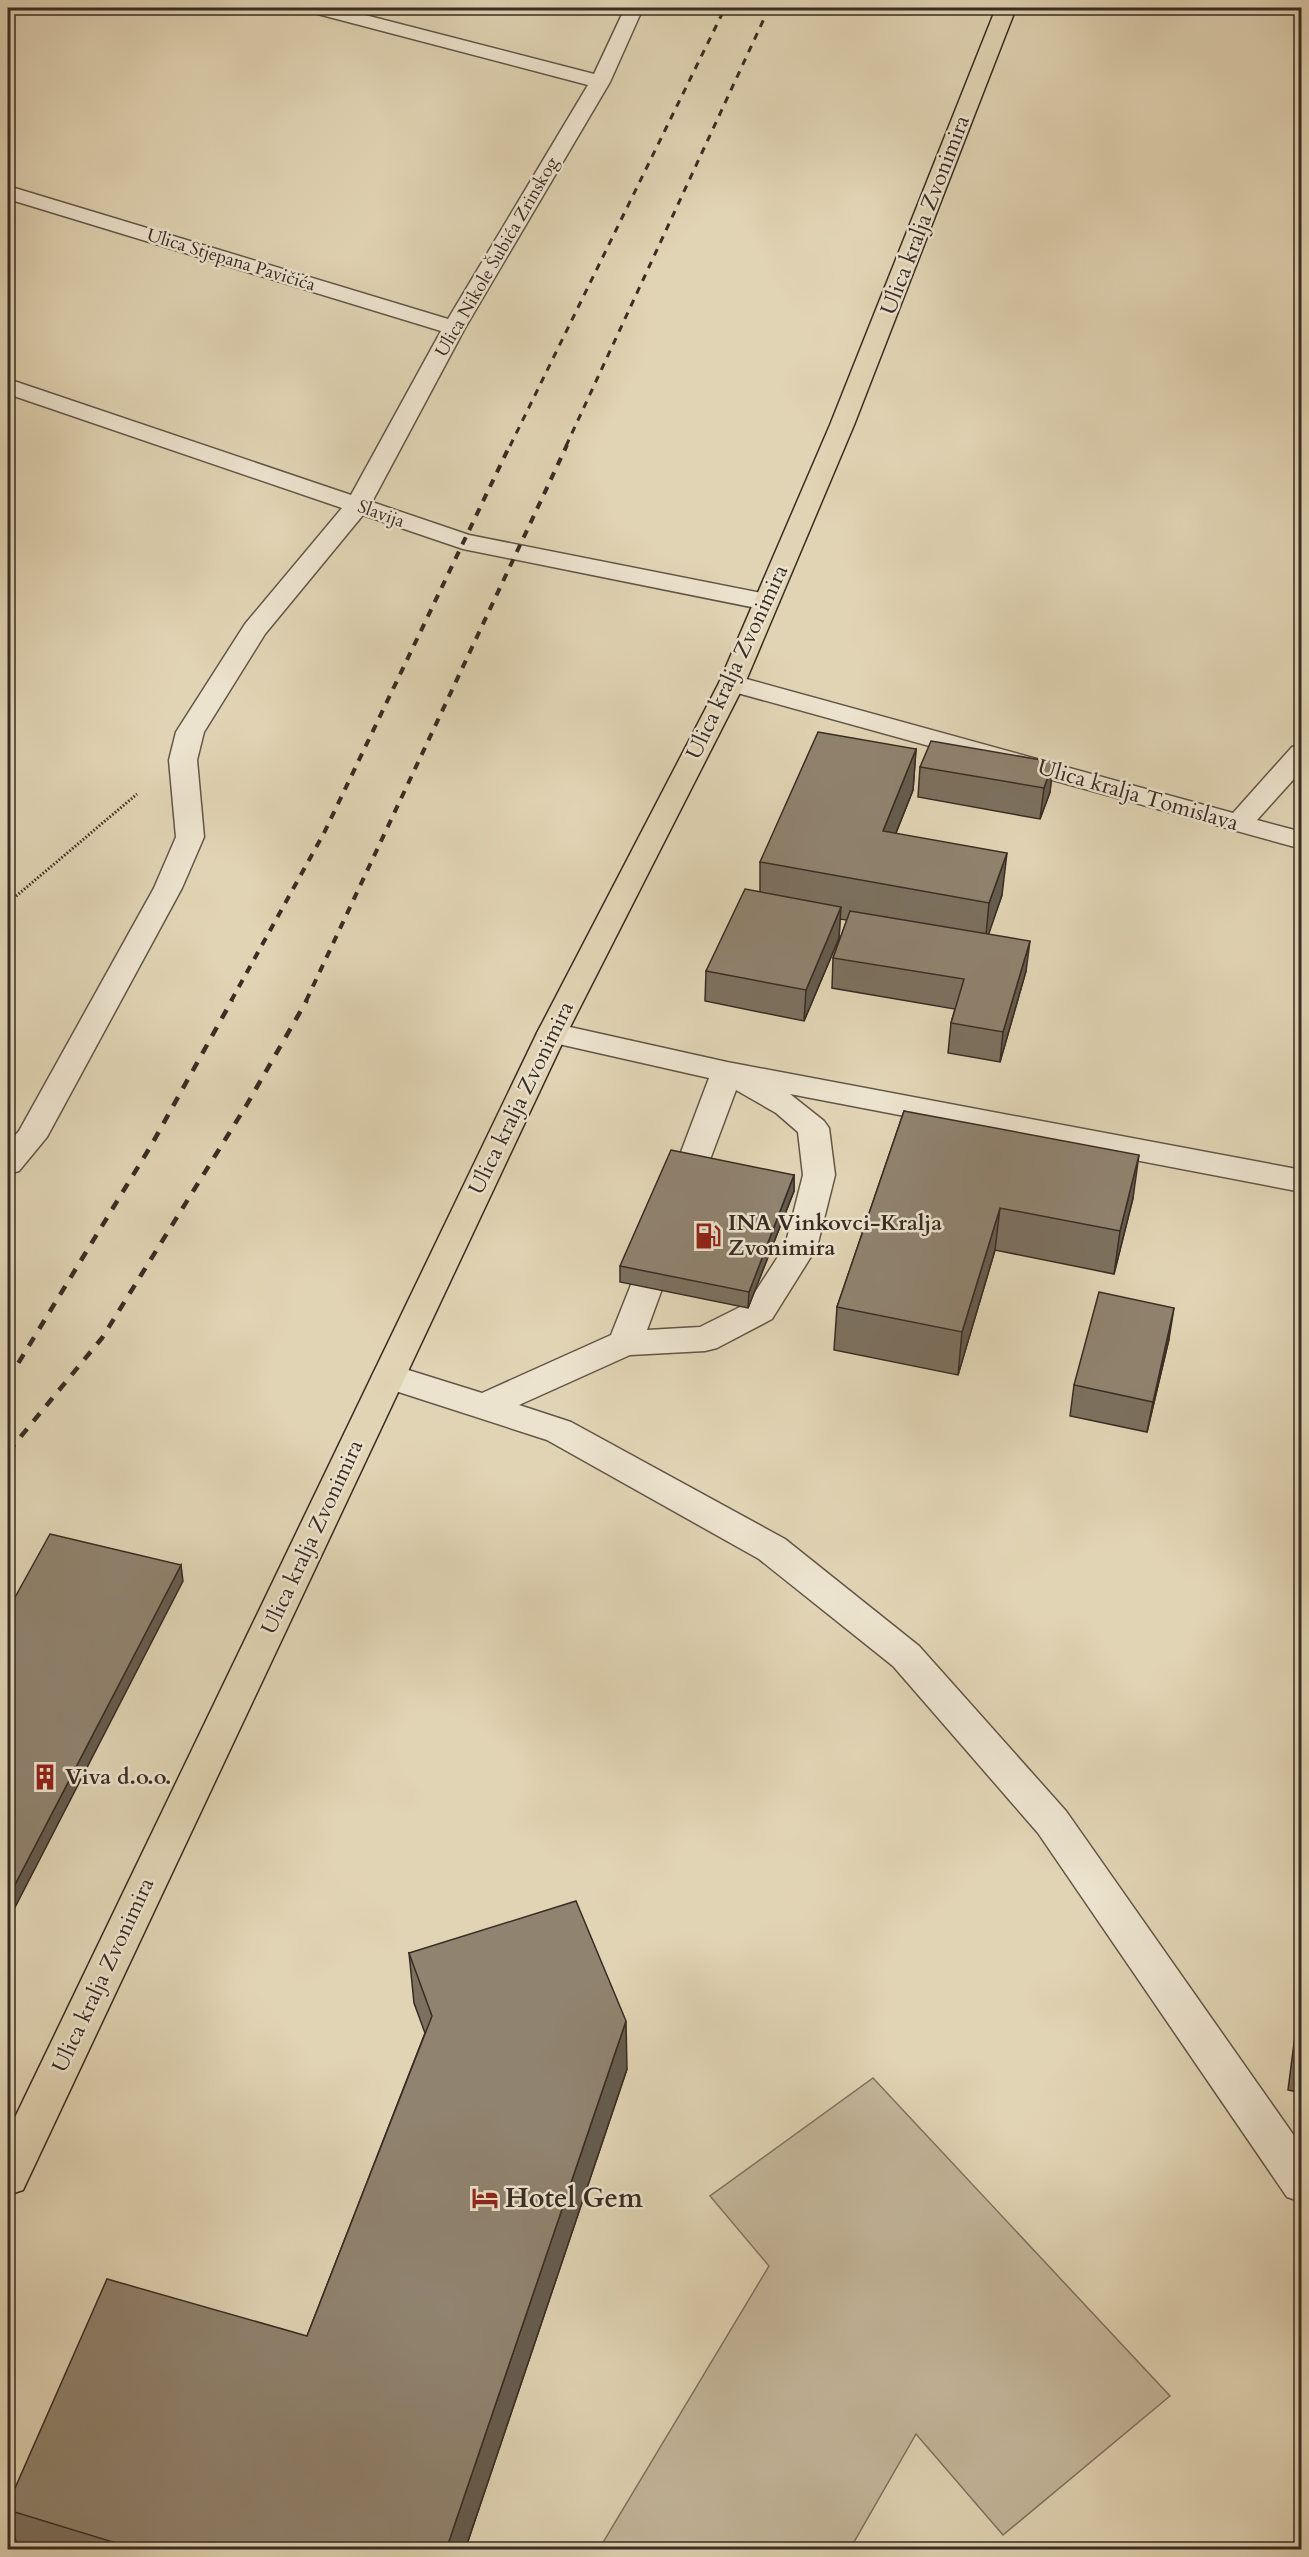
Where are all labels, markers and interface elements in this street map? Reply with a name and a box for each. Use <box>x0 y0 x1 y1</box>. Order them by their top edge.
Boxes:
street label: Ulica kralja Zvonimira <box>873 110 977 319</box>
street label: Ulica Nikole Šubića Zrinskog <box>429 152 565 362</box>
street label: Ulica Stjepana Pavičića <box>144 222 319 298</box>
street label: Slavija <box>354 494 408 534</box>
street label: Ulica kralja Zvonimira <box>679 559 795 764</box>
street label: Ulica kralja Tomislava <box>1034 752 1242 838</box>
street label: Ulica kralja Zvonimira <box>461 996 581 1200</box>
place label: INA Vinkovci-Kralja Zvonimira <box>728 1208 942 1263</box>
fuel station icon: INA Vinkovci-Kralja Zvonimira <box>693 1221 723 1251</box>
street label: Ulica kralja Zvonimira <box>254 1434 370 1639</box>
building icon: Viva d.o.o. <box>30 1762 60 1792</box>
place label: Viva d.o.o. <box>65 1762 171 1792</box>
street label: Ulica kralja Zvonimira <box>45 1872 161 2077</box>
place label: Hotel Gem <box>505 2180 643 2217</box>
hotel icon: Hotel Gem <box>470 2183 500 2213</box>

